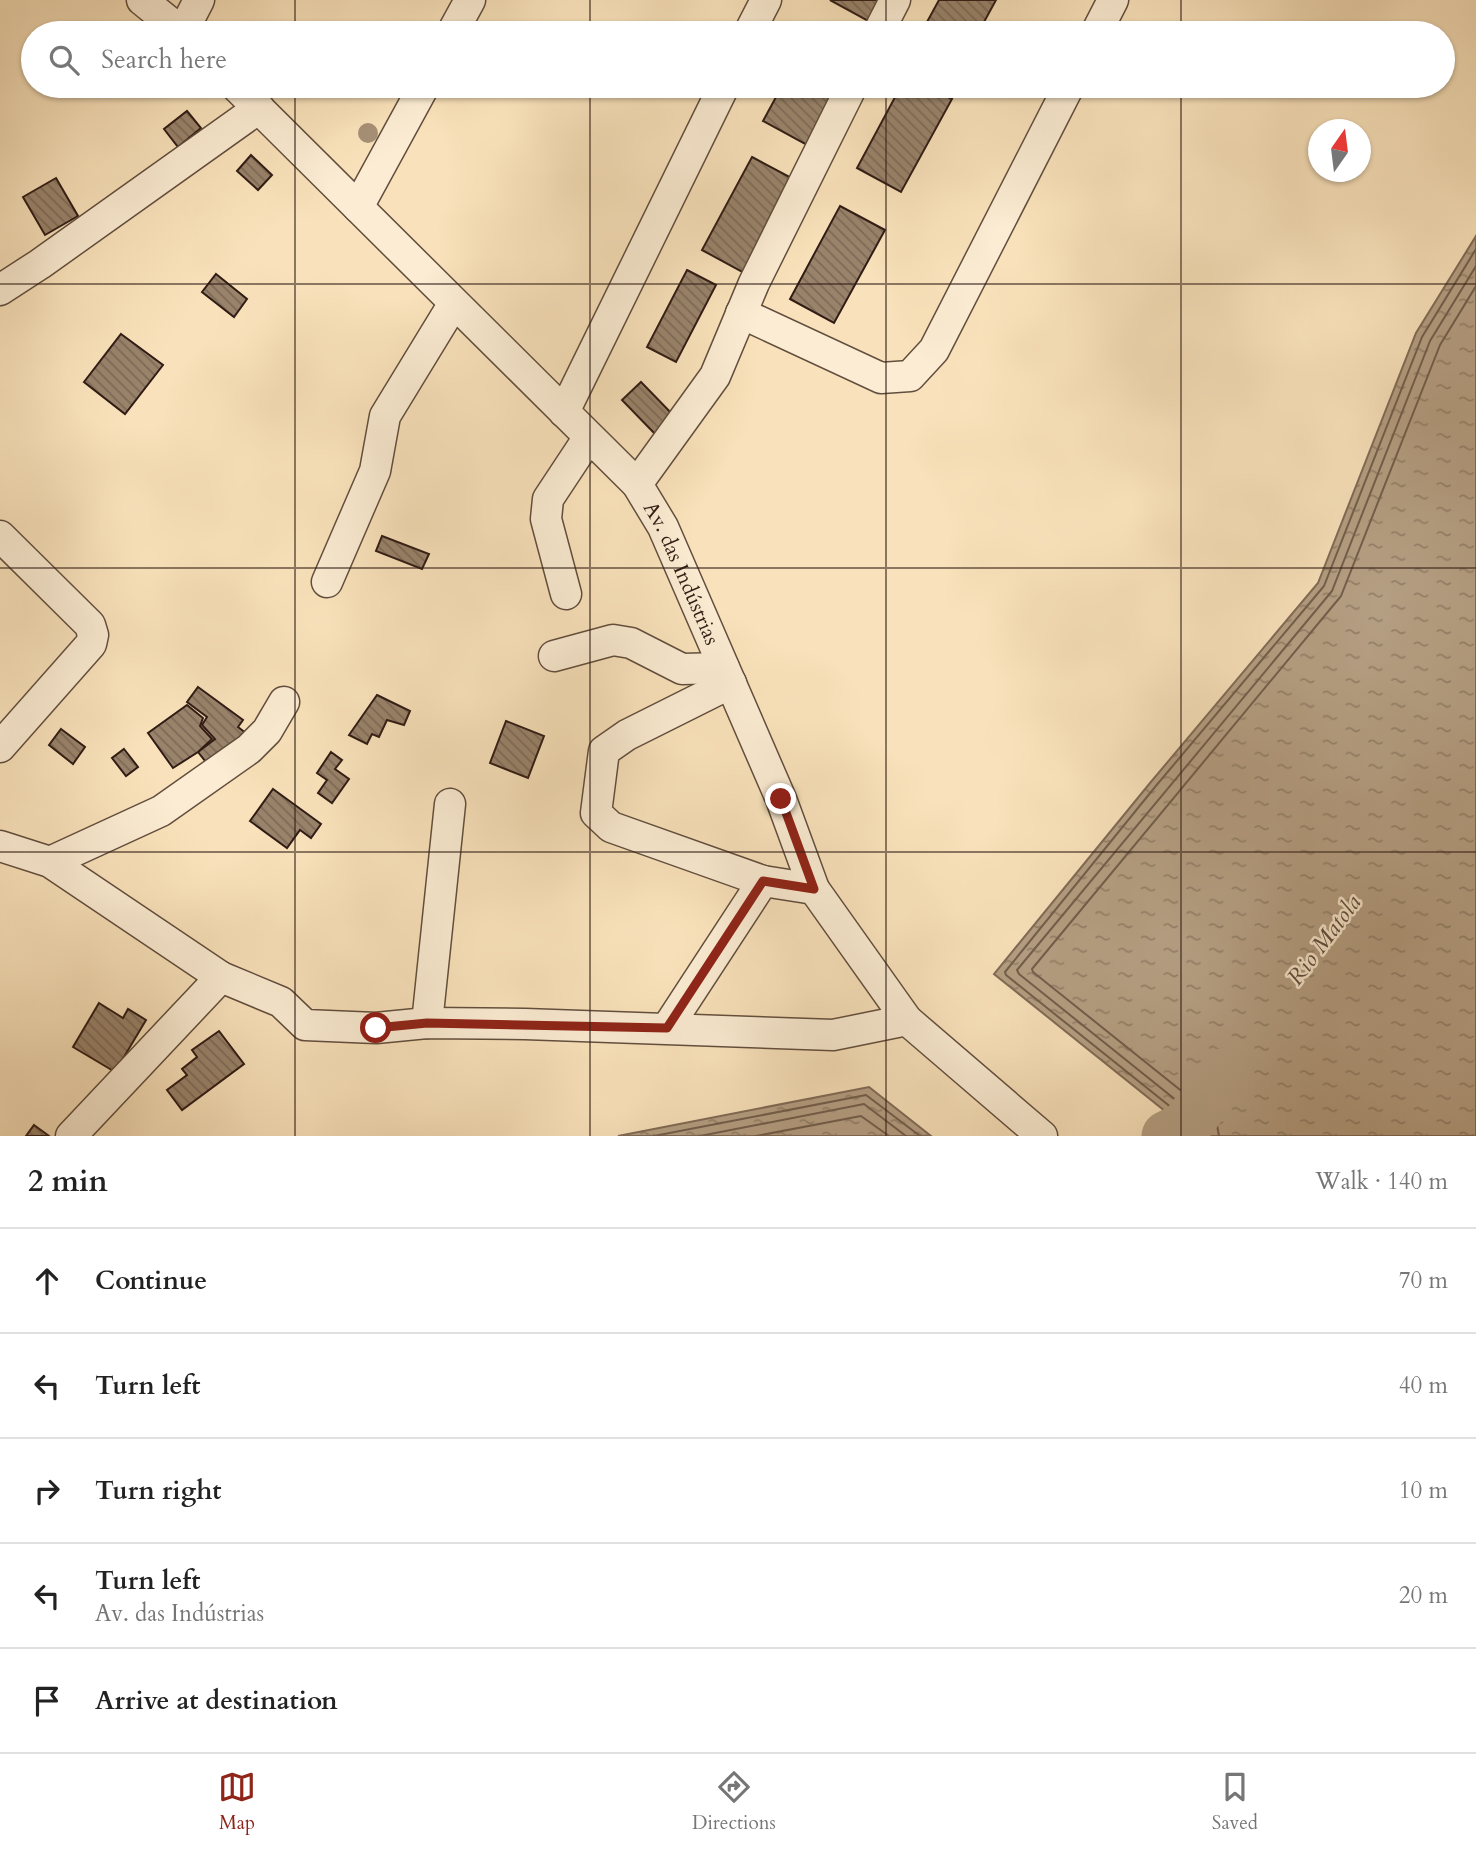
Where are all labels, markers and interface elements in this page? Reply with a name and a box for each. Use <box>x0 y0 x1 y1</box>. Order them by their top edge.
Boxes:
search box <box>21 21 1455 98</box>
icon: search <box>45 41 83 79</box>
text: Search here <box>101 42 227 77</box>
north arrow <box>1308 119 1371 182</box>
street label: Av. das Indústrias <box>636 496 727 649</box>
route end <box>765 783 796 814</box>
water label: Rio Matola <box>1280 889 1368 991</box>
route start <box>360 1012 391 1043</box>
text: 2 min <box>28 1161 108 1202</box>
text: Walk · 140 m <box>1315 1166 1448 1197</box>
icon: ahead <box>28 1262 66 1300</box>
text: Continue <box>95 1263 207 1298</box>
text: 70 m <box>1399 1265 1448 1296</box>
icon: left <box>28 1367 66 1405</box>
text: Turn left <box>95 1368 200 1403</box>
text: 40 m <box>1399 1370 1448 1401</box>
icon: right <box>28 1472 66 1510</box>
text: Turn right <box>95 1473 222 1508</box>
text: 10 m <box>1399 1475 1448 1506</box>
text: Turn left <box>95 1563 200 1598</box>
icon: left <box>28 1577 66 1615</box>
text: 20 m <box>1399 1580 1448 1611</box>
text: Av. das Indústrias <box>95 1598 264 1629</box>
icon: arrive <box>28 1682 66 1720</box>
text: Arrive at destination <box>95 1683 338 1718</box>
tab: Map <box>218 1768 256 1836</box>
tab: Directions <box>692 1768 776 1836</box>
tab: Saved <box>1212 1768 1258 1836</box>

